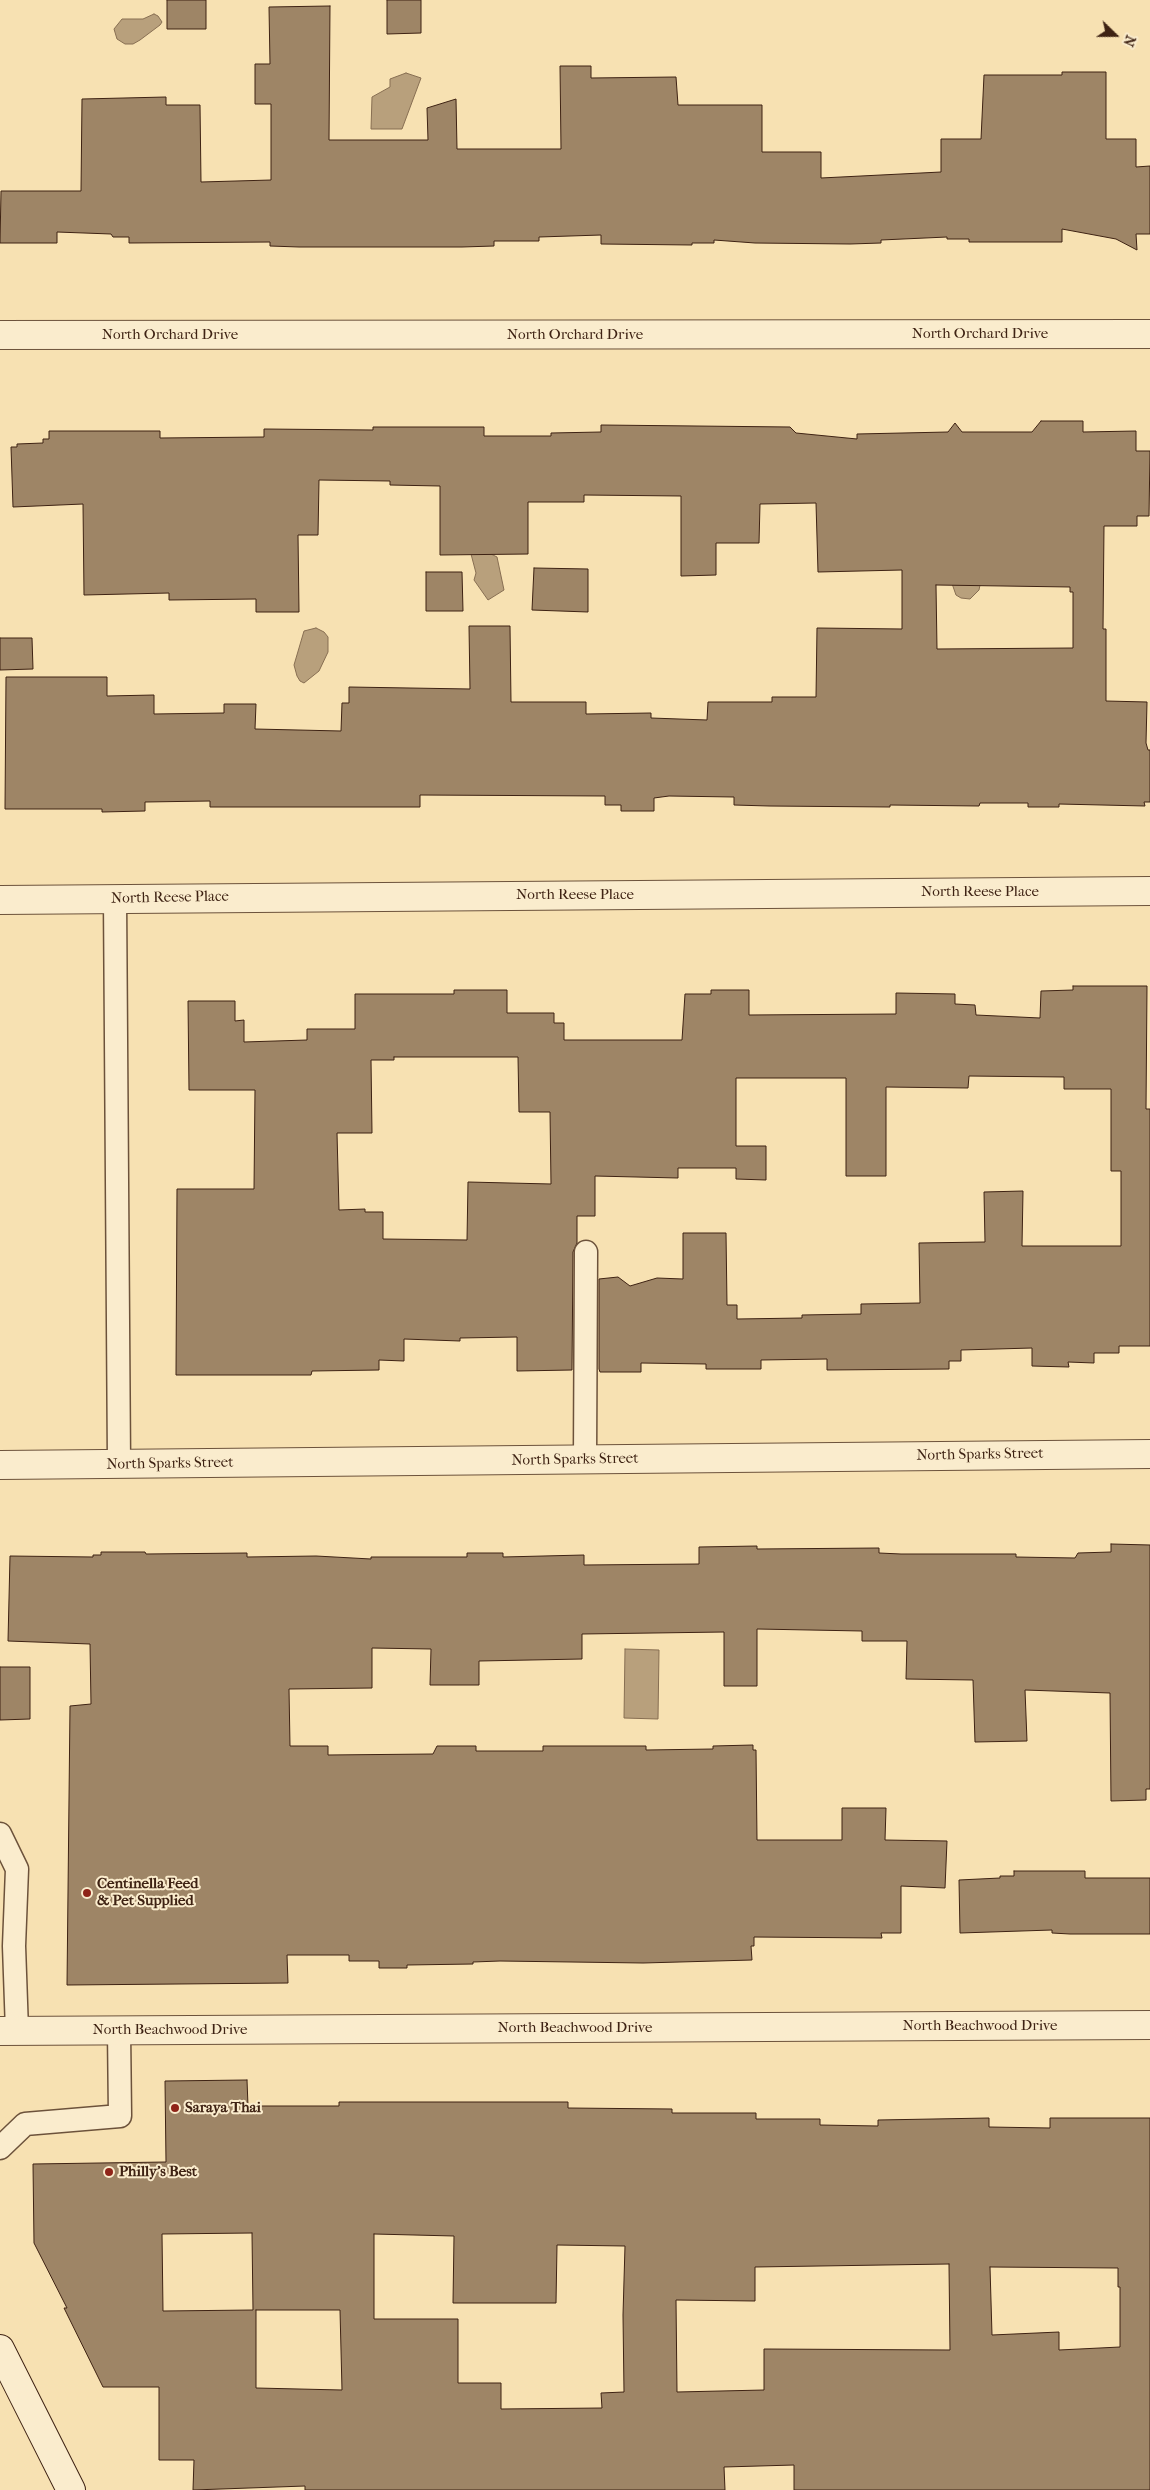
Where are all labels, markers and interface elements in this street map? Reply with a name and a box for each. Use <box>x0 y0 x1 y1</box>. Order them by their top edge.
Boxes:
north arrow <box>1090 10 1140 60</box>
text: N <box>1120 33 1139 49</box>
street label: North Orchard Drive <box>912 325 1048 343</box>
street label: North Orchard Drive <box>102 326 238 344</box>
street label: North Orchard Drive <box>507 326 643 344</box>
street label: North Reese Place <box>921 883 1039 901</box>
street label: North Reese Place <box>516 886 634 904</box>
street label: North Reese Place <box>111 888 229 908</box>
street label: North Sparks Street <box>916 1445 1044 1465</box>
street label: North Sparks Street <box>511 1450 639 1470</box>
street label: North Sparks Street <box>106 1454 234 1474</box>
place label: Centinella Feed & Pet Supplied <box>97 1875 198 1910</box>
marker: Centinella Feed & Pet Supplied <box>81 1887 93 1899</box>
street label: North Beachwood Drive <box>903 2017 1057 2035</box>
street label: North Beachwood Drive <box>498 2019 652 2037</box>
street label: North Beachwood Drive <box>93 2021 247 2039</box>
place label: Saraya Thai <box>185 2099 261 2117</box>
marker: Saraya Thai <box>169 2102 181 2114</box>
place label: Philly's Best <box>119 2163 197 2181</box>
marker: Philly's Best <box>103 2166 115 2178</box>

